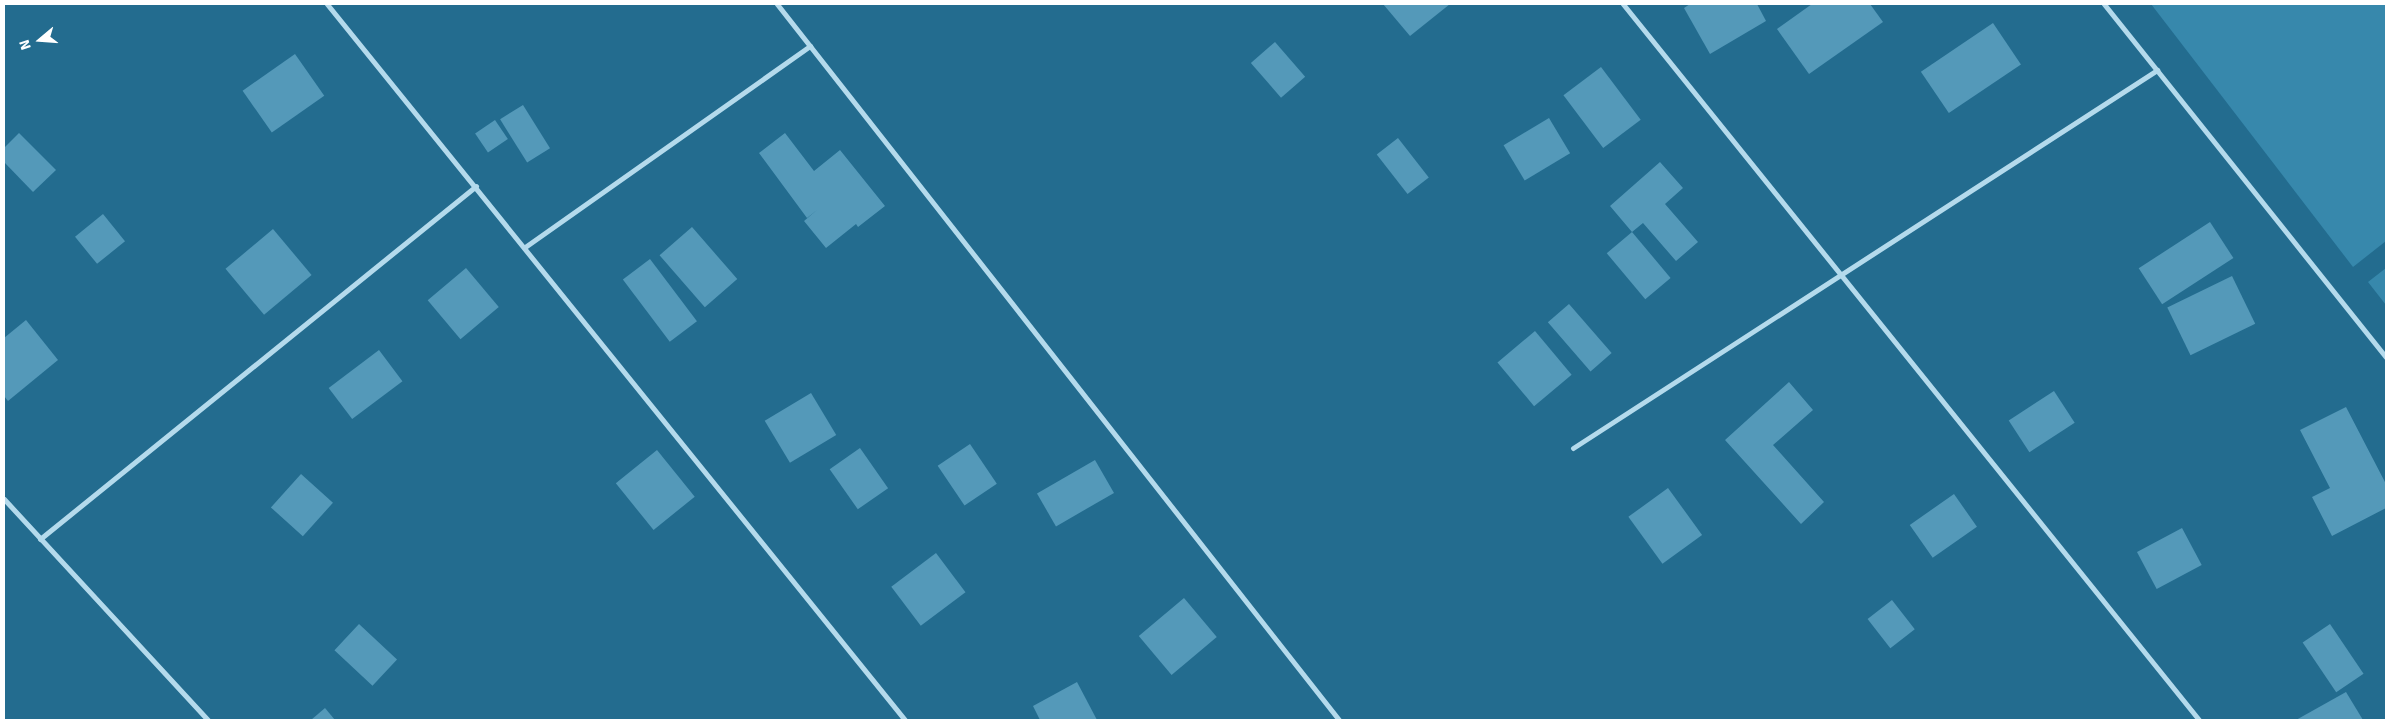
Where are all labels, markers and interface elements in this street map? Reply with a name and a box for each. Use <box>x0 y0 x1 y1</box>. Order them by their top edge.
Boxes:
north arrow <box>15 15 65 65</box>
text: N <box>16 38 35 52</box>

